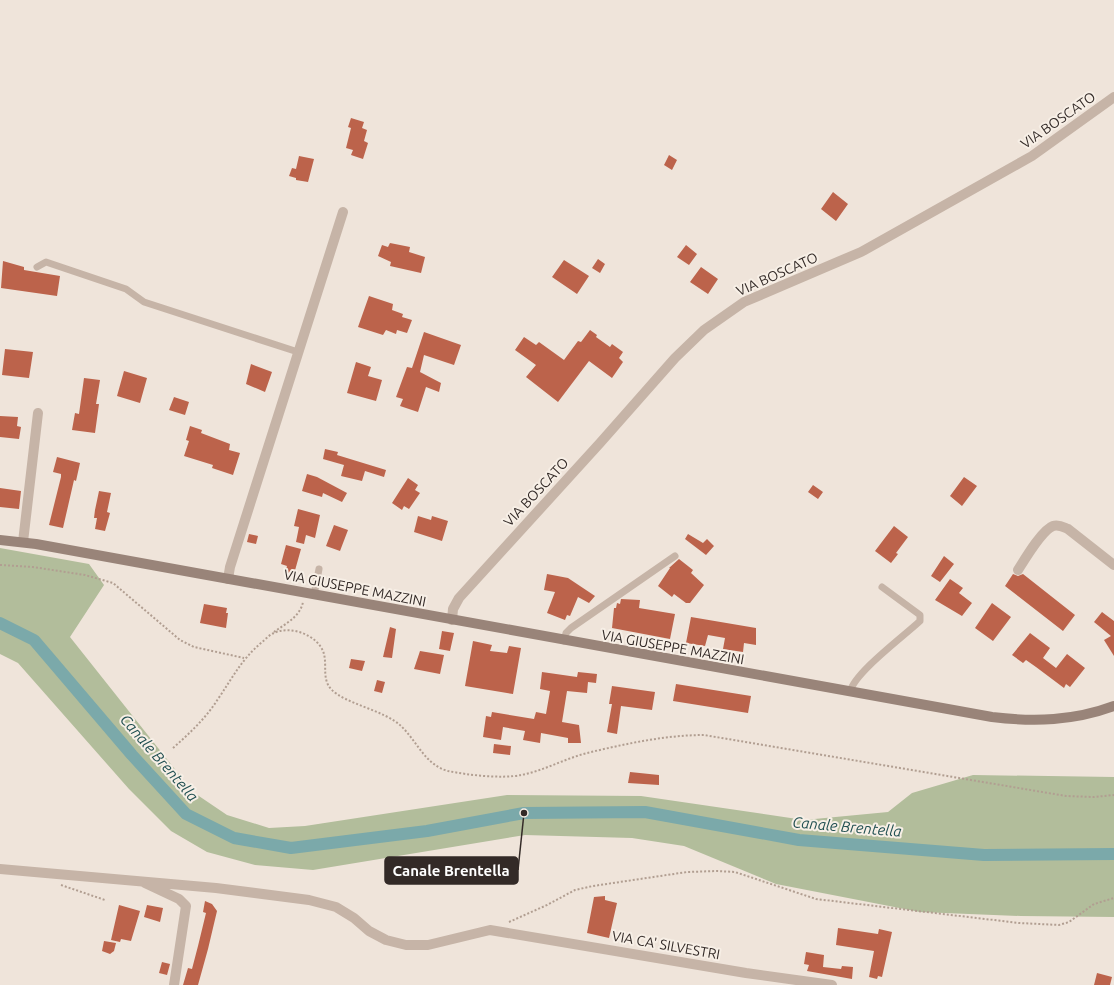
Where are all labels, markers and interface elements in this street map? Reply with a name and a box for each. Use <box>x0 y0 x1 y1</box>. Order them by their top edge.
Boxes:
street label: VIA BOSCATO <box>1018 88 1099 152</box>
street label: VIA BOSCATO <box>734 249 820 299</box>
street label: VIA BOSCATO <box>500 454 572 529</box>
street label: VIA GIUSEPPE MAZZINI <box>282 566 428 610</box>
street label: VIA GIUSEPPE MAZZINI <box>600 627 746 667</box>
water label: Canale Brentella <box>117 711 202 805</box>
water label: Canale Brentella <box>792 813 902 840</box>
callout: Canale Brentella <box>385 857 518 884</box>
text: Canale Brentella <box>392 862 510 879</box>
street label: VIA CA' SILVESTRI <box>611 928 721 962</box>

